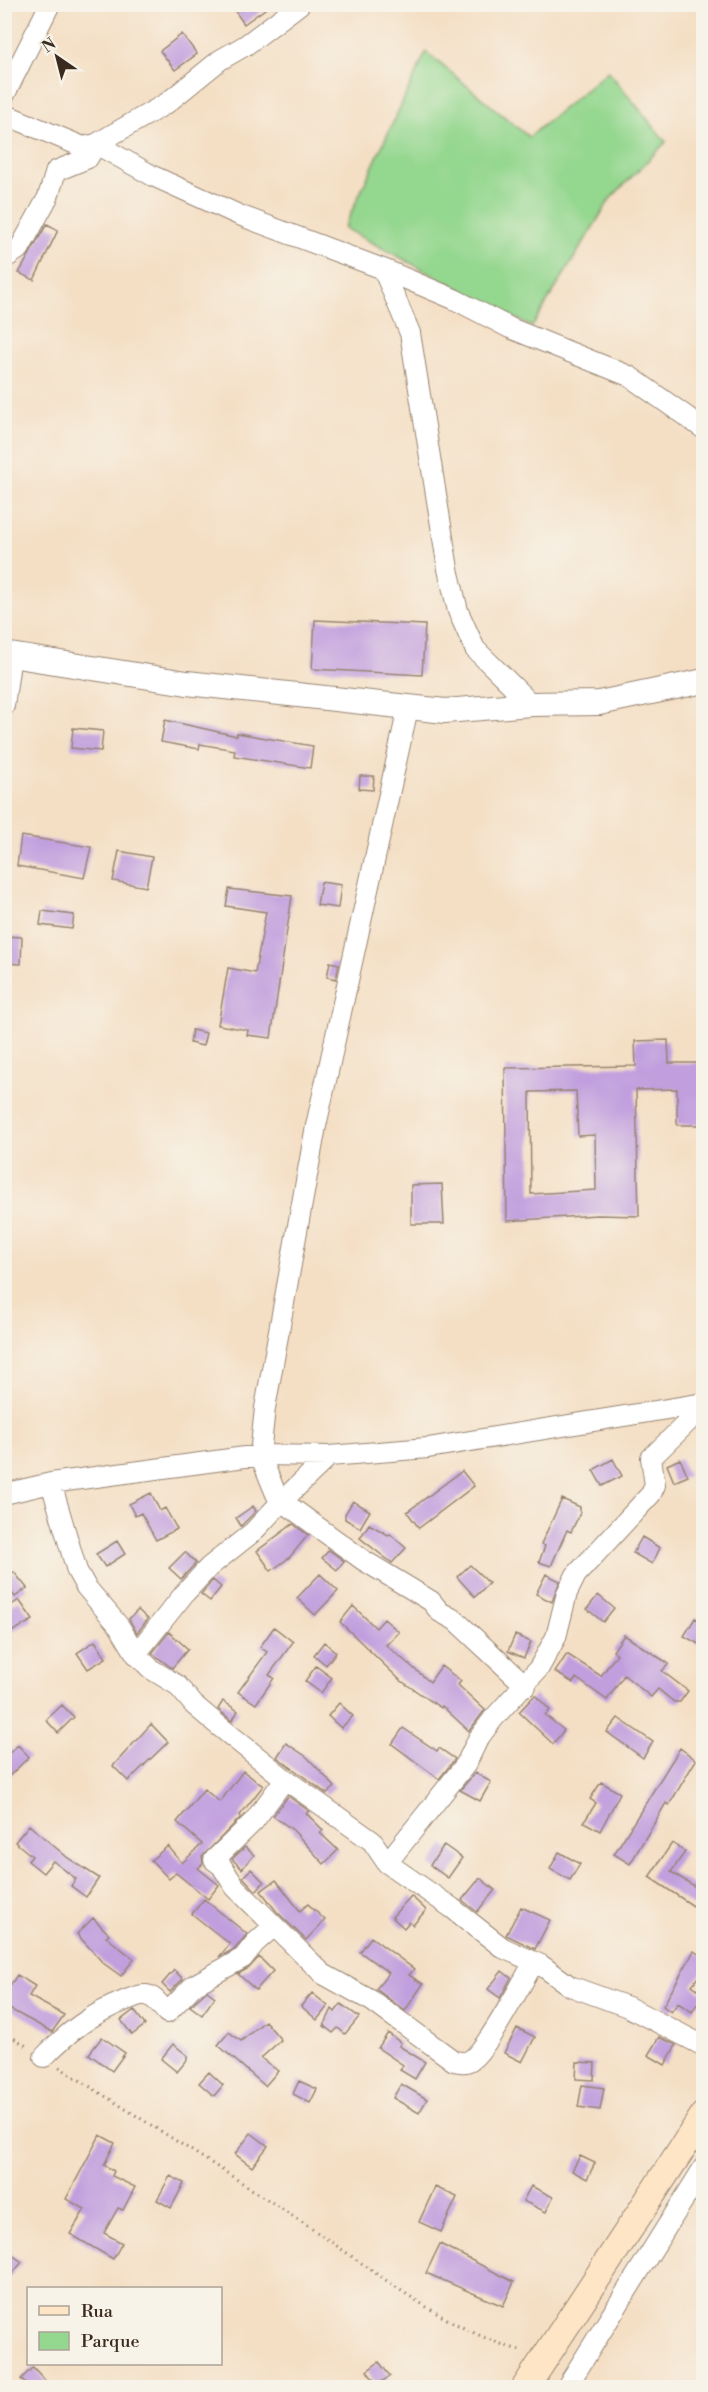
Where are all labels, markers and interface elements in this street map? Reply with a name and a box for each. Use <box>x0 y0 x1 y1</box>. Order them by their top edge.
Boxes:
north arrow <box>27 27 87 87</box>
text: N <box>38 34 60 57</box>
legend <box>27 2287 222 2365</box>
text: Rua <box>81 2300 114 2323</box>
text: Parque <box>81 2330 140 2353</box>

